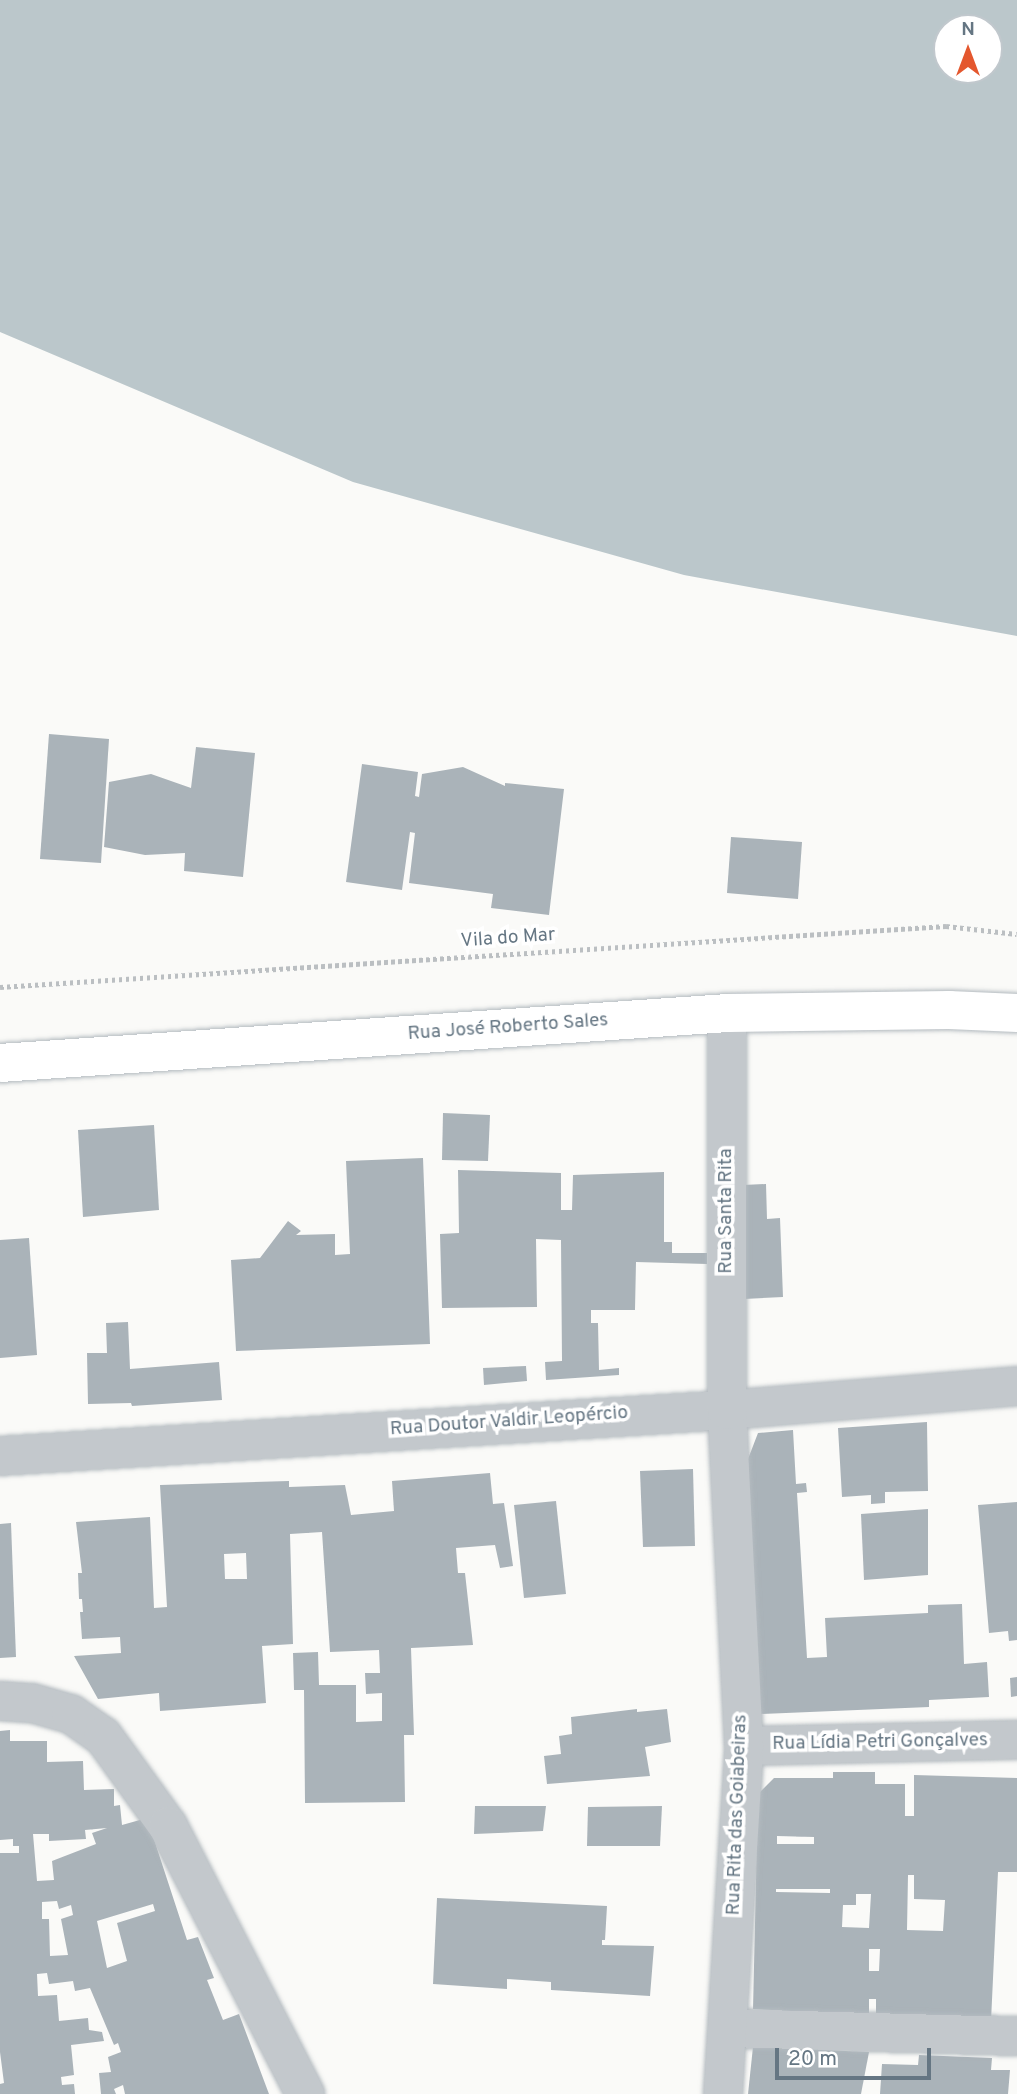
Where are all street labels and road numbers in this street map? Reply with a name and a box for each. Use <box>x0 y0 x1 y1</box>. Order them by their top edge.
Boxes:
street label: Vila do Mar <box>460 924 556 954</box>
street label: Rua José Roberto Sales <box>407 1010 609 1046</box>
street label: Rua Santa Rita <box>716 1148 738 1274</box>
street label: Rua Doutor Valdir Leopércio <box>389 1402 629 1442</box>
street label: Rua Rita das Goiabeiras <box>723 1714 753 1916</box>
street label: Rua Lídia Petri Gonçalves <box>772 1730 988 1756</box>

